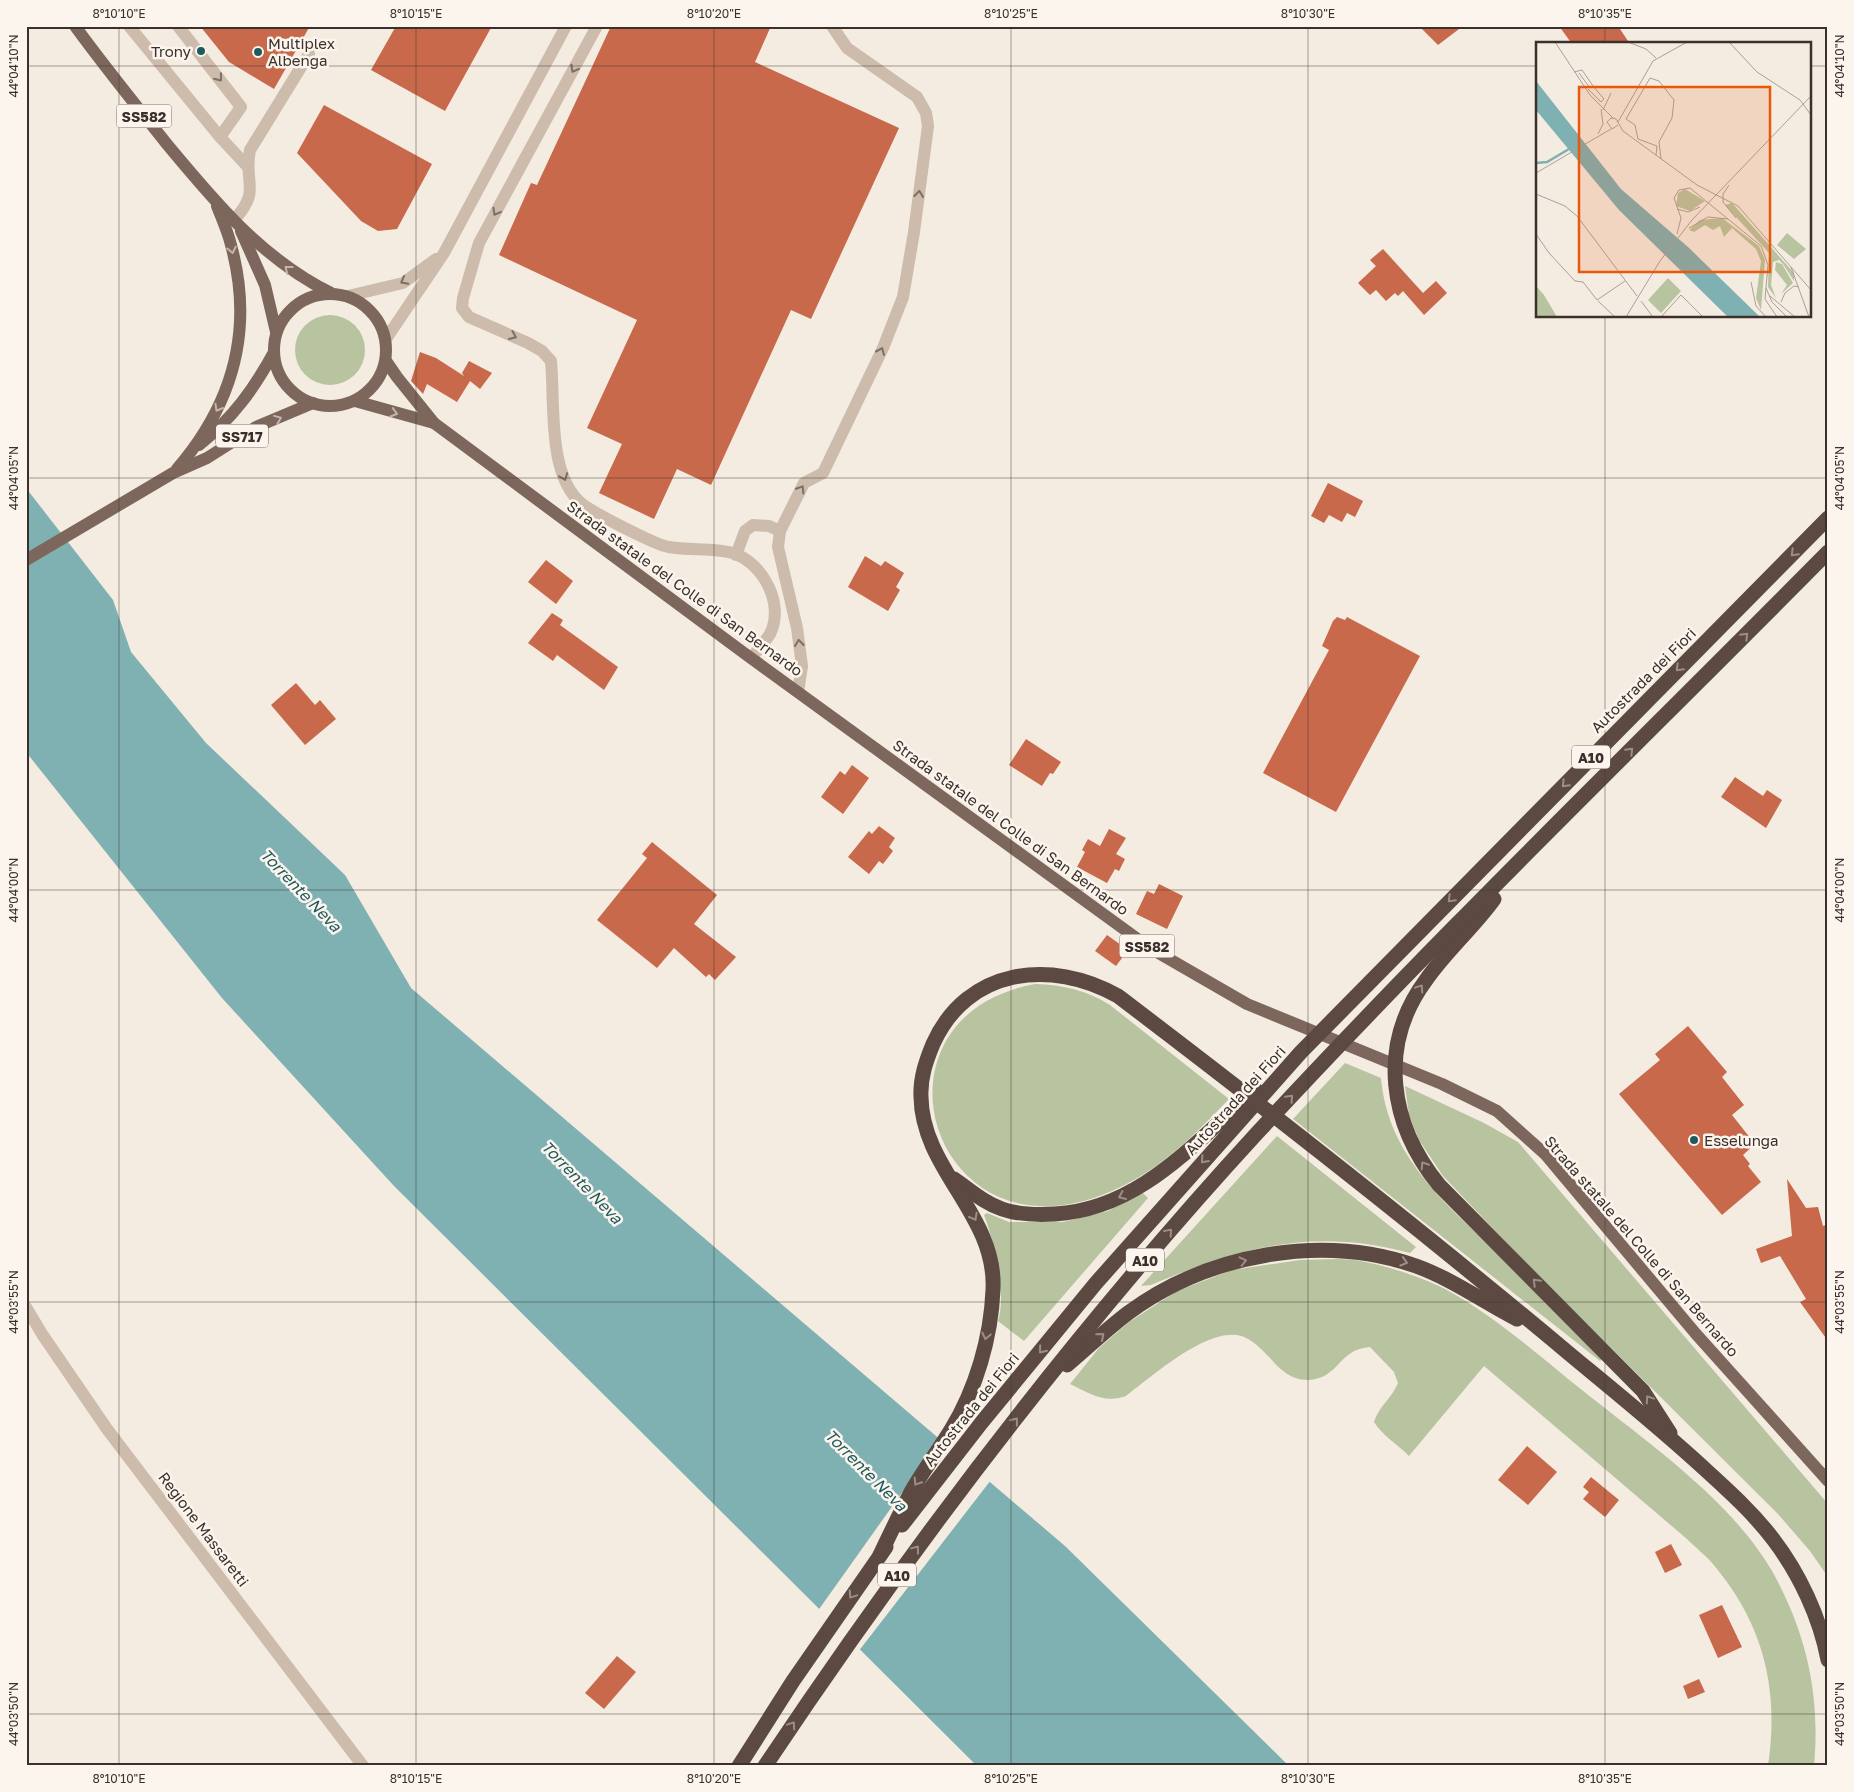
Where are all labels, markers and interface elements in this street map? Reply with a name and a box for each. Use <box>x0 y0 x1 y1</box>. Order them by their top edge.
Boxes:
text: 8°10'10"E <box>92 6 146 21</box>
text: 8°10'15"E <box>390 6 442 21</box>
text: 8°10'20"E <box>687 6 741 21</box>
text: 8°10'25"E <box>984 6 1038 21</box>
text: 8°10'30"E <box>1281 6 1335 21</box>
text: 8°10'35"E <box>1578 6 1632 21</box>
text: 44°04'10"N <box>6 34 21 98</box>
place label: Multiplex Albenga <box>268 34 335 69</box>
text: 44°04'10"N <box>1832 34 1847 98</box>
place label: Trony <box>151 42 192 60</box>
inset map <box>1536 42 1812 318</box>
marker: Trony <box>195 45 207 57</box>
marker: Multiplex Albenga <box>252 46 264 58</box>
one-way arrow <box>570 64 580 73</box>
one-way arrow <box>213 73 222 82</box>
road number: SS582 <box>116 104 172 128</box>
one-way arrow <box>913 190 924 198</box>
one-way arrow <box>492 207 502 216</box>
one-way arrow <box>226 245 237 254</box>
one-way arrow <box>285 265 294 274</box>
one-way arrow <box>400 275 409 285</box>
one-way arrow <box>508 330 517 341</box>
one-way arrow <box>875 347 886 356</box>
one-way arrow <box>214 402 224 411</box>
one-way arrow <box>390 407 398 417</box>
one-way arrow <box>273 414 282 425</box>
road number: SS717 <box>216 424 268 448</box>
text: 44°04'05"N <box>6 446 21 510</box>
text: 44°04'05"N <box>1832 446 1847 510</box>
one-way arrow <box>558 472 568 480</box>
one-way arrow <box>795 485 805 494</box>
street label: Strada statale del Colle di San Bernardo <box>564 496 806 680</box>
one-way arrow <box>1790 547 1799 556</box>
street label: Autostrada dei Fiori <box>1587 624 1699 736</box>
one-way arrow <box>1739 633 1748 642</box>
one-way arrow <box>794 639 805 647</box>
one-way arrow <box>1676 662 1685 671</box>
street label: Strada statale del Colle di San Bernardo <box>890 735 1132 919</box>
road number: A10 <box>1572 746 1610 769</box>
one-way arrow <box>1624 748 1633 757</box>
one-way arrow <box>1562 778 1571 787</box>
water label: Torrente Neva <box>256 844 346 936</box>
text: 44°04'00"N <box>6 858 21 922</box>
text: 44°04'00"N <box>1832 858 1847 922</box>
one-way arrow <box>1448 893 1457 902</box>
road number: SS582 <box>1120 934 1174 958</box>
one-way arrow <box>1414 984 1423 993</box>
street label: Autostrada dei Fiori <box>1181 1042 1289 1158</box>
one-way arrow <box>1284 1095 1293 1104</box>
place label: Esselunga <box>1704 1131 1779 1149</box>
street label: Strada statale del Colle di San Bernardo <box>1541 1132 1743 1360</box>
marker: Esselunga <box>1688 1134 1700 1146</box>
water label: Torrente Neva <box>537 1136 627 1228</box>
one-way arrow <box>1201 1154 1210 1163</box>
one-way arrow <box>1421 1162 1430 1171</box>
one-way arrow <box>1118 1189 1127 1200</box>
one-way arrow <box>968 1212 978 1221</box>
one-way arrow <box>1164 1229 1173 1238</box>
road number: A10 <box>1126 1248 1164 1272</box>
one-way arrow <box>1239 1256 1248 1267</box>
one-way arrow <box>1399 1257 1407 1267</box>
text: 44°03'55"N <box>6 1270 21 1334</box>
text: 44°03'55"N <box>1832 1270 1847 1334</box>
one-way arrow <box>1533 1279 1542 1288</box>
one-way arrow <box>982 1332 992 1341</box>
one-way arrow <box>1096 1333 1105 1342</box>
one-way arrow <box>1038 1344 1047 1353</box>
street label: Autostrada dei Fiori <box>920 1349 1022 1469</box>
one-way arrow <box>1646 1395 1655 1405</box>
one-way arrow <box>1009 1417 1018 1426</box>
water label: Torrente Neva <box>821 1425 912 1516</box>
street label: Regione Massaretti <box>155 1468 253 1590</box>
one-way arrow <box>914 1477 924 1486</box>
one-way arrow <box>910 1546 918 1555</box>
road number: A10 <box>878 1564 916 1586</box>
one-way arrow <box>849 1589 858 1599</box>
text: 44°03'50"N <box>6 1682 21 1746</box>
text: 44°03'50"N <box>1832 1682 1847 1746</box>
one-way arrow <box>786 1721 795 1731</box>
text: 8°10'10"E <box>92 1771 146 1786</box>
text: 8°10'15"E <box>390 1771 442 1786</box>
text: 8°10'20"E <box>687 1771 741 1786</box>
text: 8°10'25"E <box>984 1771 1038 1786</box>
text: 8°10'30"E <box>1281 1771 1335 1786</box>
text: 8°10'35"E <box>1578 1771 1632 1786</box>

